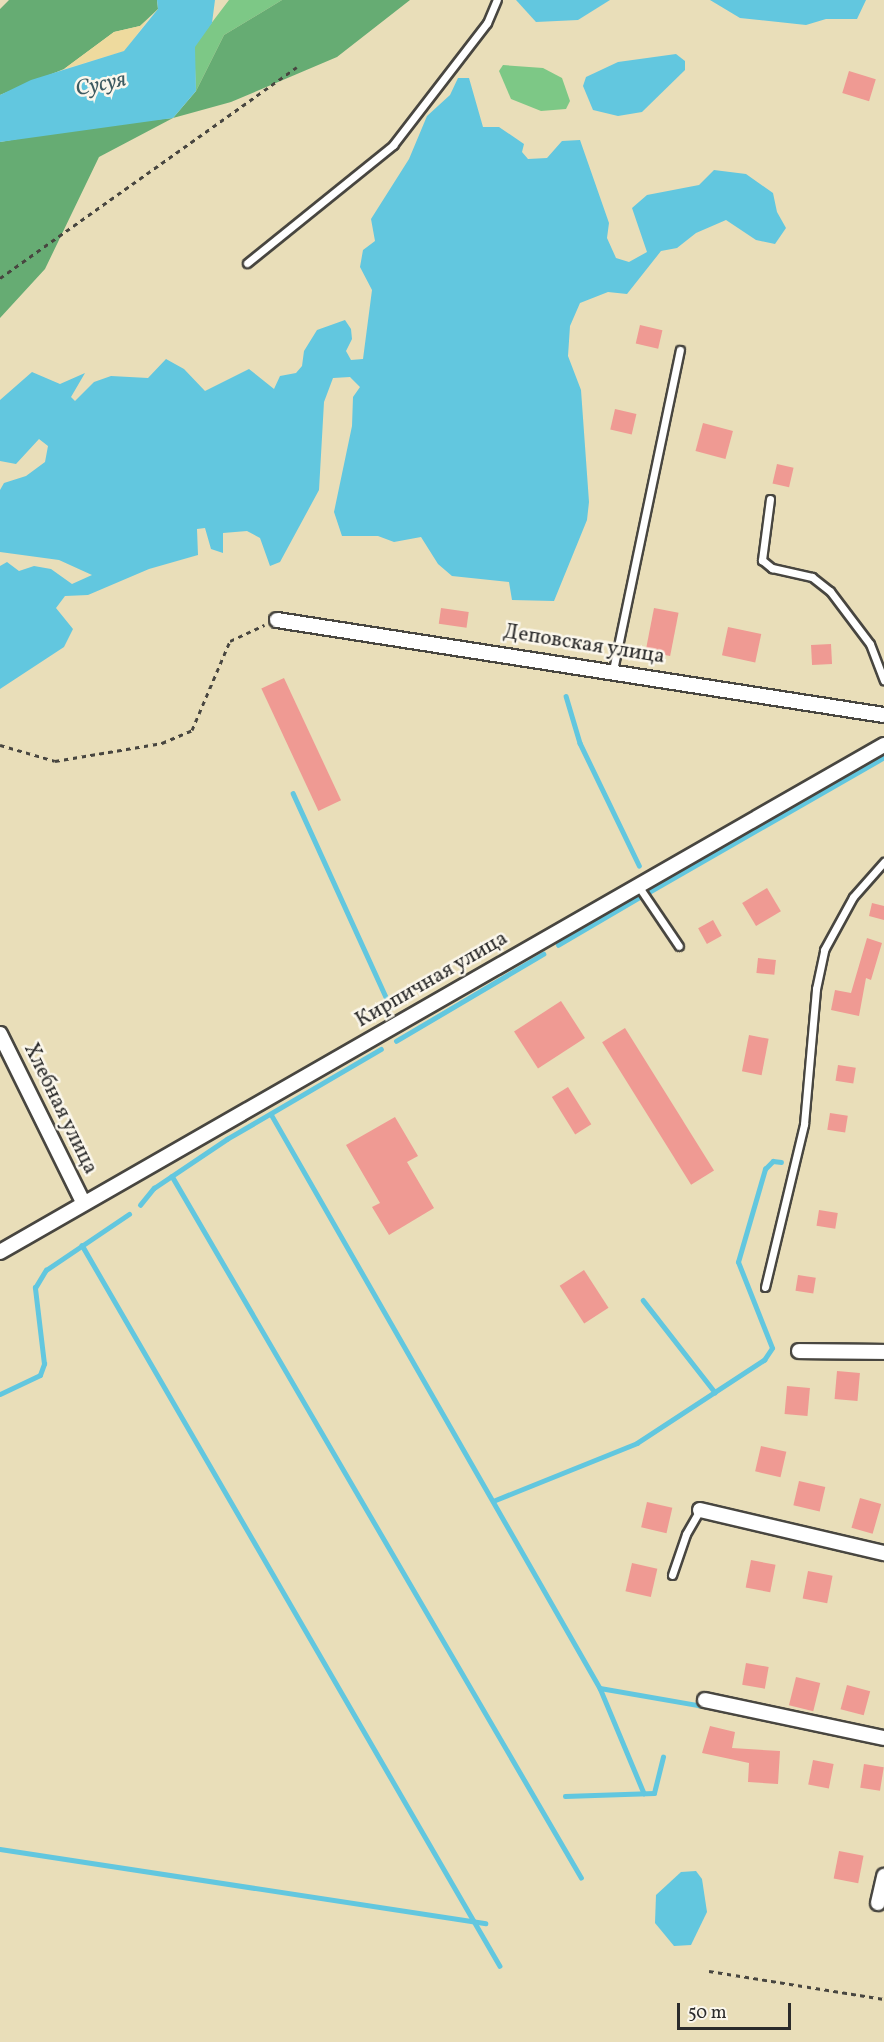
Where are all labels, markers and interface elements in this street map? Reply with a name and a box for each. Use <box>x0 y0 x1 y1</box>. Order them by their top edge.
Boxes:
water label: Сусуя <box>73 67 129 103</box>
street label: Деповская улица <box>501 620 667 670</box>
street label: Кирпичная улица <box>351 926 513 1034</box>
street label: Хлебная улица <box>17 1039 103 1179</box>
scale bar <box>680 1991 794 2029</box>
text: 50 m <box>688 2001 727 2026</box>

